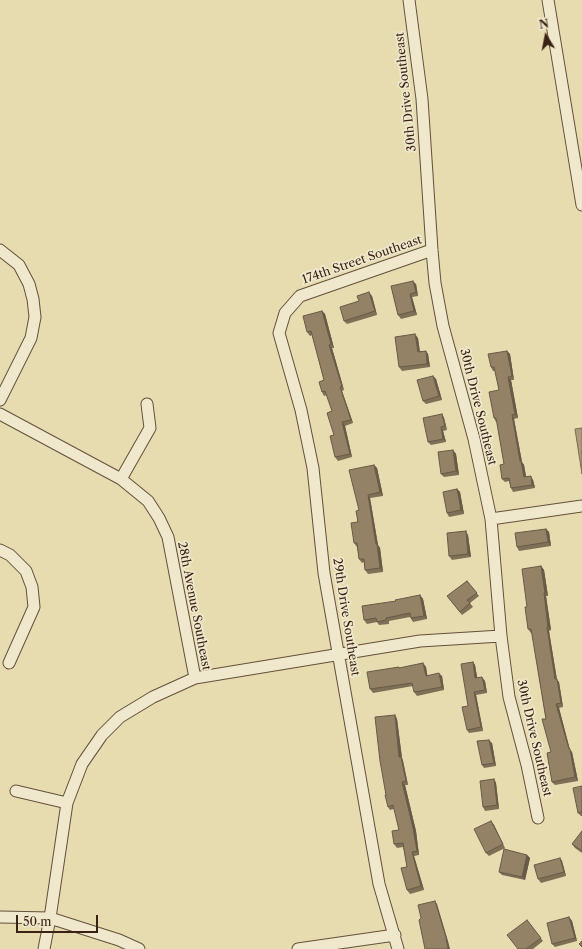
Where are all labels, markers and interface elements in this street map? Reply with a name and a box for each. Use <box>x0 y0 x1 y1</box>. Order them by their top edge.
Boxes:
north arrow <box>526 16 566 56</box>
text: N <box>538 16 550 32</box>
street label: 30th Drive Southeast <box>393 32 419 152</box>
street label: 174th Street Southeast <box>300 233 424 287</box>
street label: 30th Drive Southeast <box>457 347 499 467</box>
street label: 28th Avenue Southeast <box>174 540 214 672</box>
street label: 29th Drive Southeast <box>330 557 362 677</box>
street label: 30th Drive Southeast <box>514 678 554 798</box>
scale bar <box>18 907 100 933</box>
text: 50 m <box>23 914 52 929</box>

